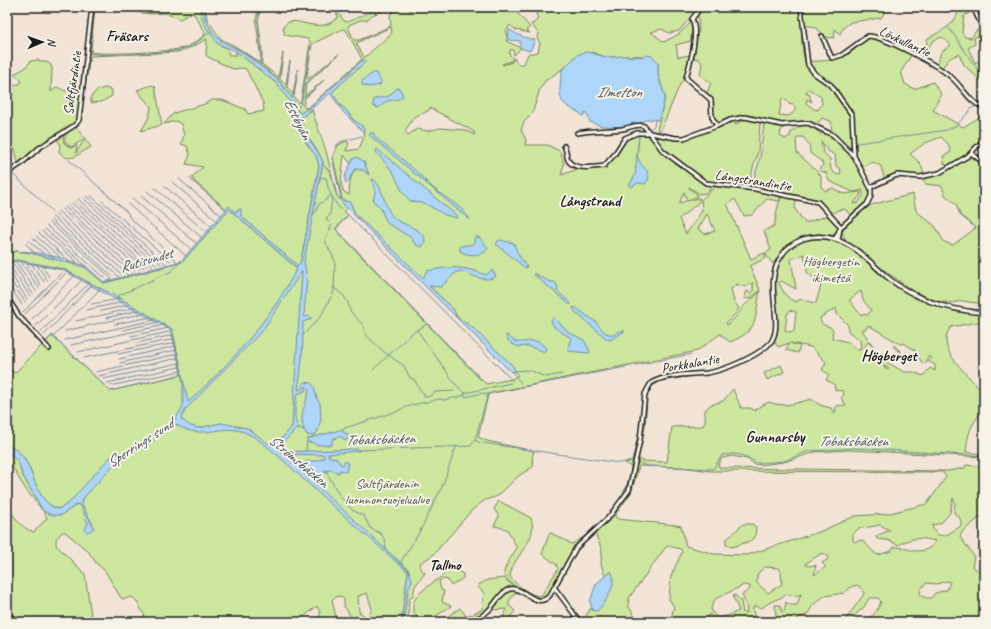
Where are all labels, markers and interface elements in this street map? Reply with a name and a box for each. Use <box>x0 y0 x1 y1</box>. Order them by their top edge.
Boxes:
north arrow <box>22 22 62 62</box>
street label: Lövkullantie <box>877 22 934 61</box>
district label: Fräsars <box>106 27 149 46</box>
text: N <box>45 38 59 47</box>
street label: Saltfjärdintie <box>60 49 86 116</box>
water label: Ilmetton <box>597 83 643 102</box>
water label: Estbyån <box>280 96 316 144</box>
street label: Långstrandintie <box>714 166 793 195</box>
district label: Långstrand <box>560 192 623 211</box>
water label: Rutisundet <box>118 243 178 277</box>
park label: Högbergetin ikimetsä <box>803 253 860 286</box>
district label: Högberget <box>861 346 918 366</box>
street label: Porkkalantie <box>660 350 722 377</box>
water label: Sperrings sund <box>103 412 181 472</box>
district label: Gunnarsby <box>746 427 806 447</box>
water label: Tobaksbäcken <box>345 429 416 450</box>
water label: Strömsbäcken <box>265 431 333 493</box>
water label: Tobaksbäcken <box>818 432 889 451</box>
park label: Saltfjärdenin luonnonsuojelualue <box>345 475 430 508</box>
district label: Tallmo <box>429 556 462 575</box>

